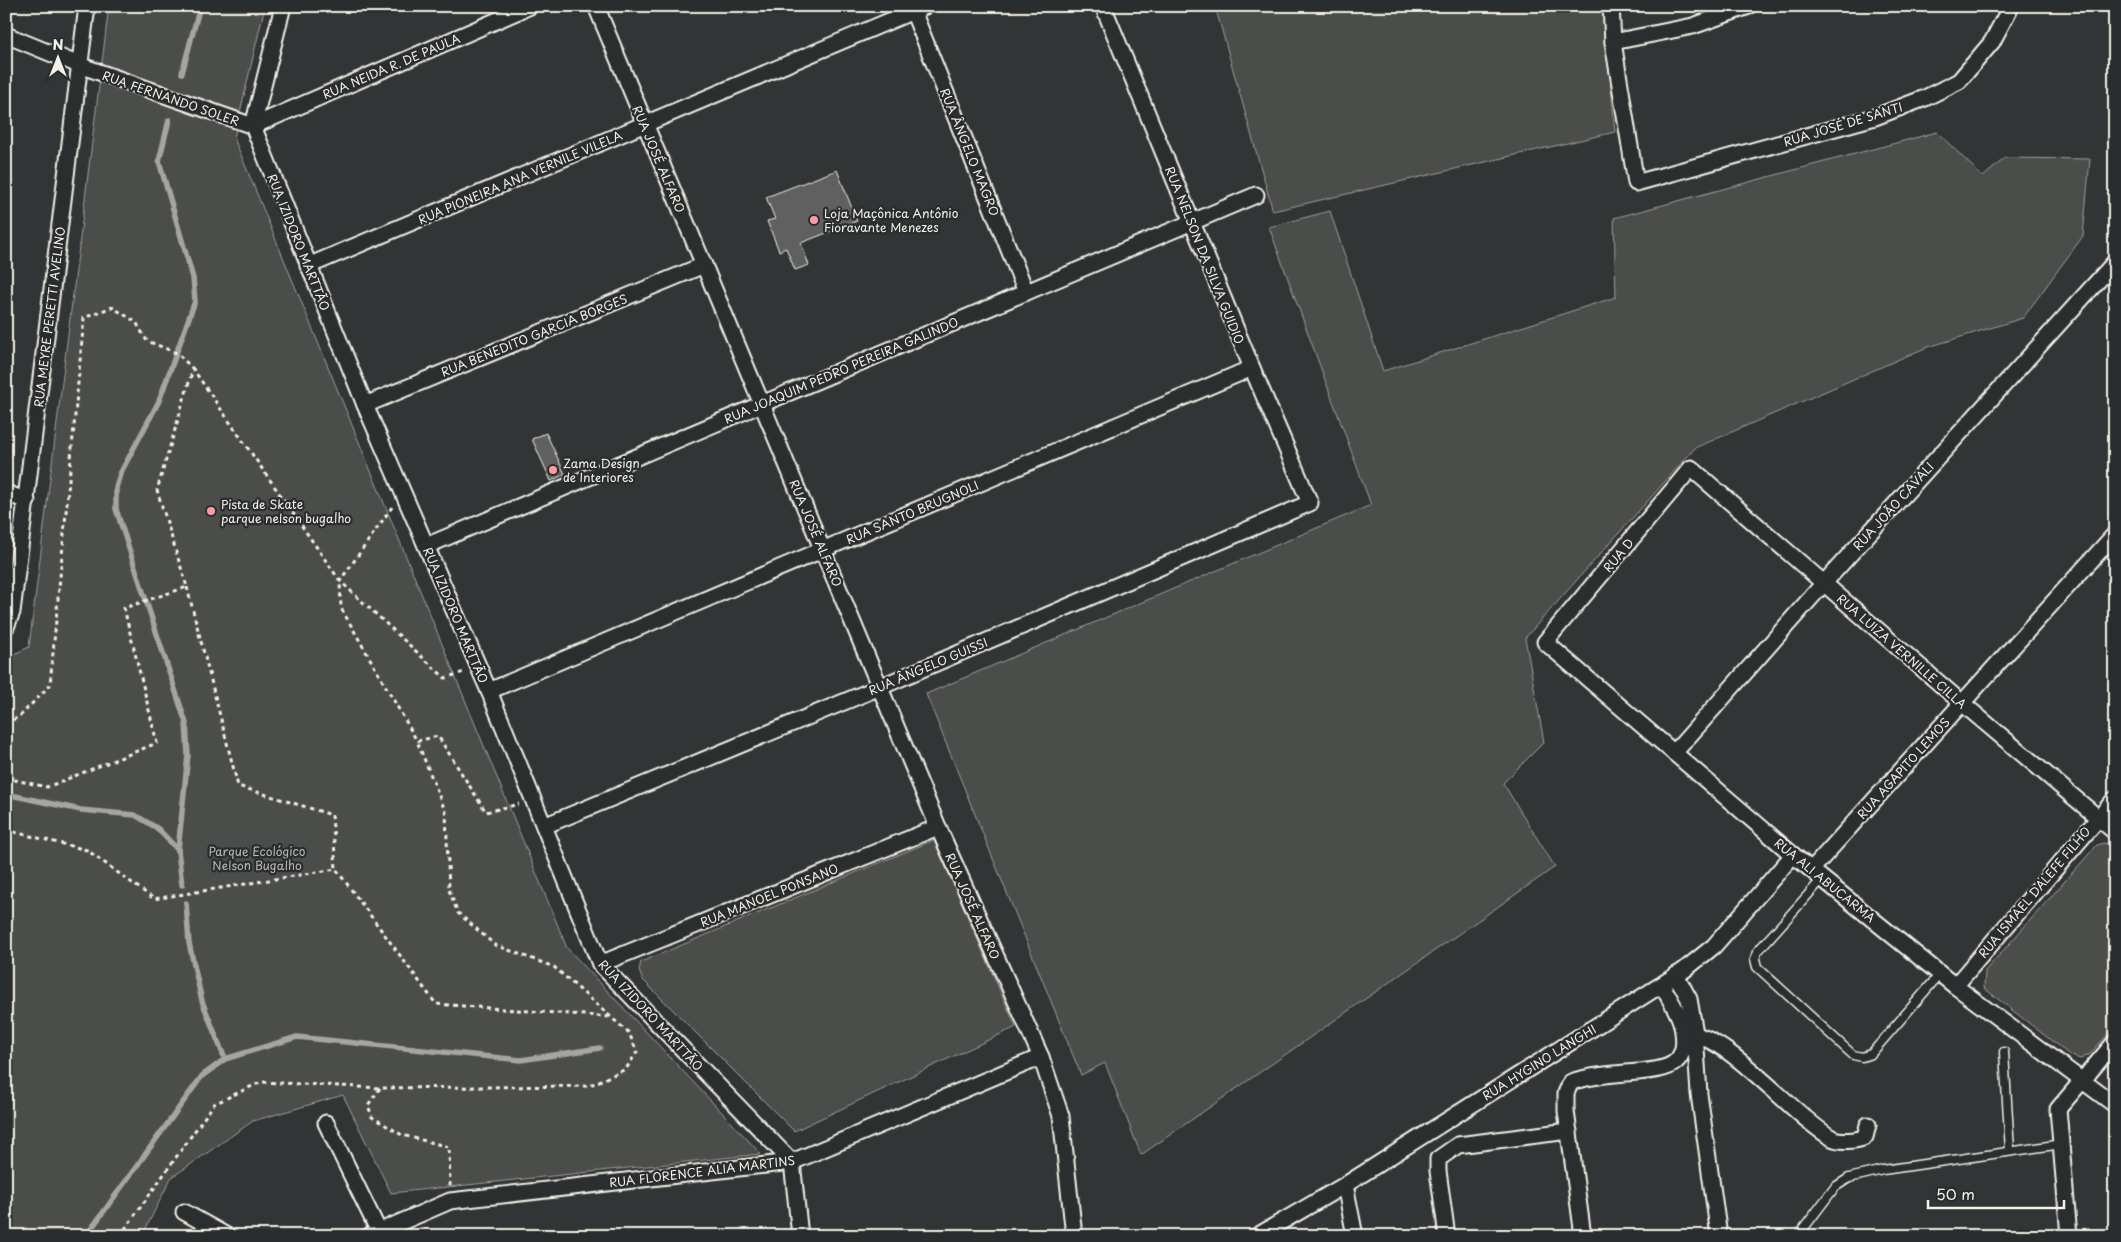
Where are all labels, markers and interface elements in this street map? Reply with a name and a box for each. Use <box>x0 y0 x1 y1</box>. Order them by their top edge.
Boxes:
street label: RUA NEIDA R. DE PAULA <box>319 29 463 103</box>
north arrow <box>32 32 82 82</box>
text: N <box>52 34 64 55</box>
street label: RUA FERNANDO SOLER <box>100 66 242 130</box>
street label: RUA ÂNGELO MAGRO <box>936 85 1004 219</box>
street label: RUA JOSÉ DE SANTI <box>1781 97 1905 151</box>
street label: RUA JOSÉ ALFARO <box>628 103 690 215</box>
street label: RUA PIONEIRA ANA VERNILE VILELA <box>415 126 625 228</box>
street label: RUA NELSON DA SILVA GUIDIO <box>1161 164 1249 346</box>
street label: RUA IZIDORO MARTTÃO <box>263 171 335 313</box>
place label: Loja Maçônica Antônio Fioravante Menezes <box>824 204 959 236</box>
marker: Loja Maçônica Antônio Fioravante Menezes <box>808 214 820 226</box>
street label: RUA MEYRE PERETTI AVELINO <box>29 226 69 408</box>
street label: RUA BENEDITO GARCIA BORGES <box>438 289 630 381</box>
street label: RUA JOAQUIM PEDRO PEREIRA GALINDO <box>721 312 961 428</box>
place label: Zama Design de Interiores <box>563 454 640 486</box>
street label: RUA JOÃO CAVALI <box>1848 458 1938 554</box>
marker: Zama Design de Interiores <box>547 464 559 476</box>
street label: RUA SANTO BRUGNOLI <box>843 476 981 548</box>
street label: RUA JOSÉ ALFARO <box>785 477 847 589</box>
place label: Pista de Skate parque nelson bugalho <box>221 495 351 527</box>
marker: Pista de Skate parque nelson bugalho <box>205 505 217 517</box>
street label: RUA D <box>1598 534 1638 576</box>
street label: RUA IZIDORO MARTTÃO <box>419 544 493 686</box>
street label: RUA LUIZA VERNILLE CILLA <box>1833 590 1971 712</box>
street label: RUA ÂNGELO GUISSI <box>866 633 990 699</box>
street label: RUA AGAPITO LEMOS <box>1853 713 1954 823</box>
street label: RUA ISMAEL DALEFE FILHO <box>1974 822 2094 961</box>
street label: RUA ALI ABUCARMA <box>1771 834 1880 927</box>
park label: Parque Ecológico Nelson Bugalho <box>208 842 306 874</box>
street label: RUA JOSÉ ALFARO <box>941 850 1005 962</box>
street label: RUA MANOEL PONSANO <box>697 859 841 931</box>
street label: RUA IZIDORO MARTTÃO <box>595 955 707 1075</box>
street label: RUA HYGINO LANGHI <box>1479 1020 1599 1104</box>
street label: RUA FLORENCE ALIA MARTINS <box>608 1151 796 1191</box>
scale bar <box>1928 1177 2065 1209</box>
text: 50 m <box>1936 1182 1975 1205</box>

